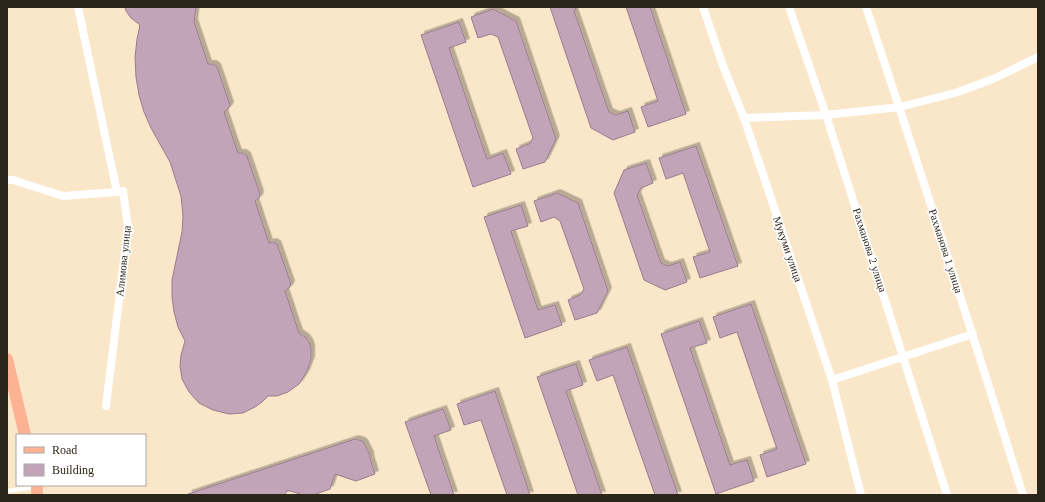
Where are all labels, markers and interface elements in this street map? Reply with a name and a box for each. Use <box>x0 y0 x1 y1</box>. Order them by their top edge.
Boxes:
street label: Рахманова 2 улица <box>851 206 889 294</box>
street label: Рахманова 1 улица <box>927 207 965 295</box>
street label: Мукуми улица <box>771 215 805 283</box>
street label: Алимова улица <box>113 225 133 297</box>
legend <box>16 434 146 486</box>
text: Road <box>52 443 77 457</box>
text: Building <box>52 463 94 477</box>

